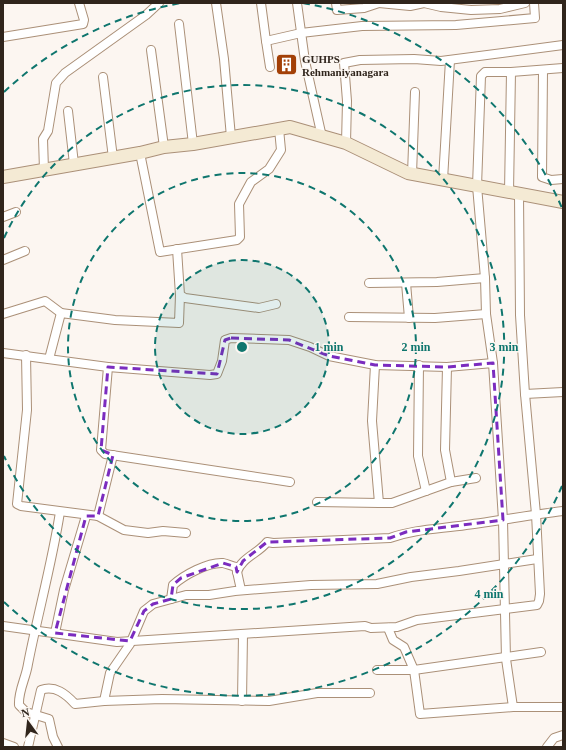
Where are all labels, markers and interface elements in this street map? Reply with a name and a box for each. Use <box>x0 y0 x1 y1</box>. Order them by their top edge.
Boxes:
building icon: GUHPS Rehmaniyanagara <box>274 52 300 78</box>
place label: GUHPS Rehmaniyanagara <box>302 53 389 78</box>
centre of rings <box>235 340 249 354</box>
text: 1 min <box>314 340 344 354</box>
text: 2 min <box>401 340 431 354</box>
text: 3 min <box>489 340 519 354</box>
text: 4 min <box>474 587 504 601</box>
north arrow <box>8 702 48 742</box>
text: N <box>20 706 31 719</box>

